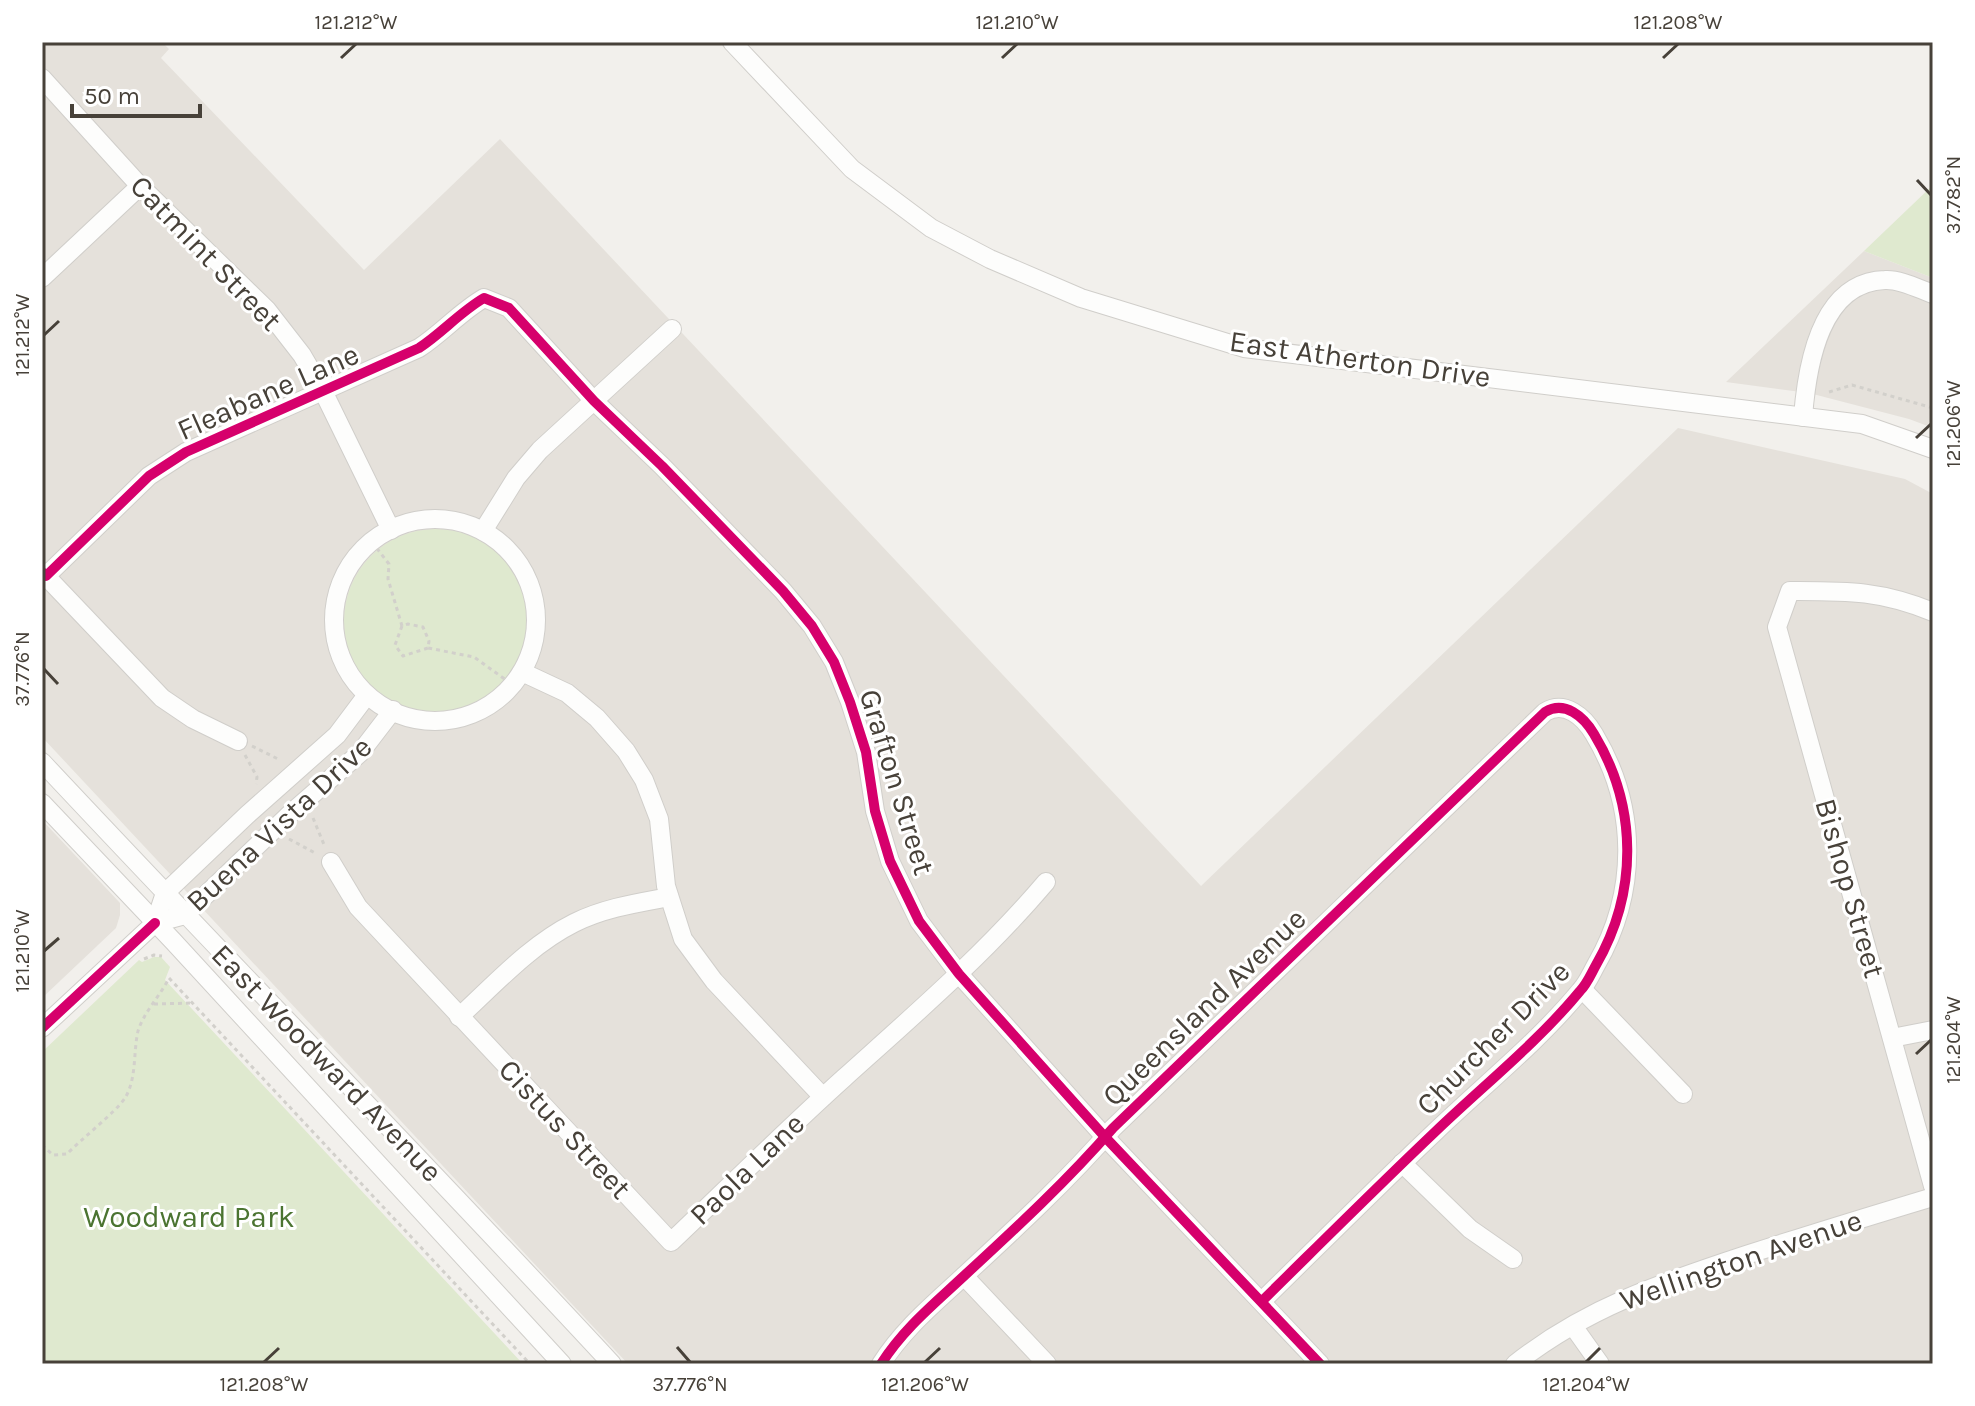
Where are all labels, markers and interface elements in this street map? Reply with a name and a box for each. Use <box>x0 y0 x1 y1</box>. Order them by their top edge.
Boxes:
text: 121.212°W <box>315 11 398 34</box>
text: 121.210°W <box>975 11 1059 34</box>
text: 121.208°W <box>1634 11 1723 34</box>
scale bar <box>72 68 200 118</box>
text: 50 m <box>84 82 140 110</box>
text: 37.782°N <box>1942 156 1965 234</box>
street label: Catmint Street <box>123 168 289 338</box>
text: 121.212°W <box>11 293 34 376</box>
street label: East Atherton Drive <box>1227 323 1493 395</box>
street label: Fleabane Lane <box>172 336 364 448</box>
text: 121.206°W <box>1942 380 1965 468</box>
text: 37.776°N <box>11 631 34 707</box>
street label: Grafton Street <box>852 685 942 879</box>
street label: Buena Vista Drive <box>179 729 379 919</box>
street label: Bishop Street <box>1807 794 1893 982</box>
street label: Queensland Avenue <box>1095 901 1313 1113</box>
text: 121.210°W <box>11 909 34 993</box>
street label: East Woodward Avenue <box>204 937 450 1189</box>
street label: Churcher Drive <box>1409 954 1577 1122</box>
text: 121.204°W <box>1942 996 1965 1084</box>
street label: Cistus Street <box>491 1052 639 1206</box>
street label: Paola Lane <box>682 1105 812 1233</box>
park label: Woodward Park <box>83 1199 295 1235</box>
street label: Wellington Avenue <box>1615 1202 1867 1318</box>
text: 121.208°W <box>220 1373 309 1396</box>
text: 37.776°N <box>652 1373 728 1396</box>
text: 121.206°W <box>881 1373 969 1396</box>
text: 121.204°W <box>1542 1373 1630 1396</box>

